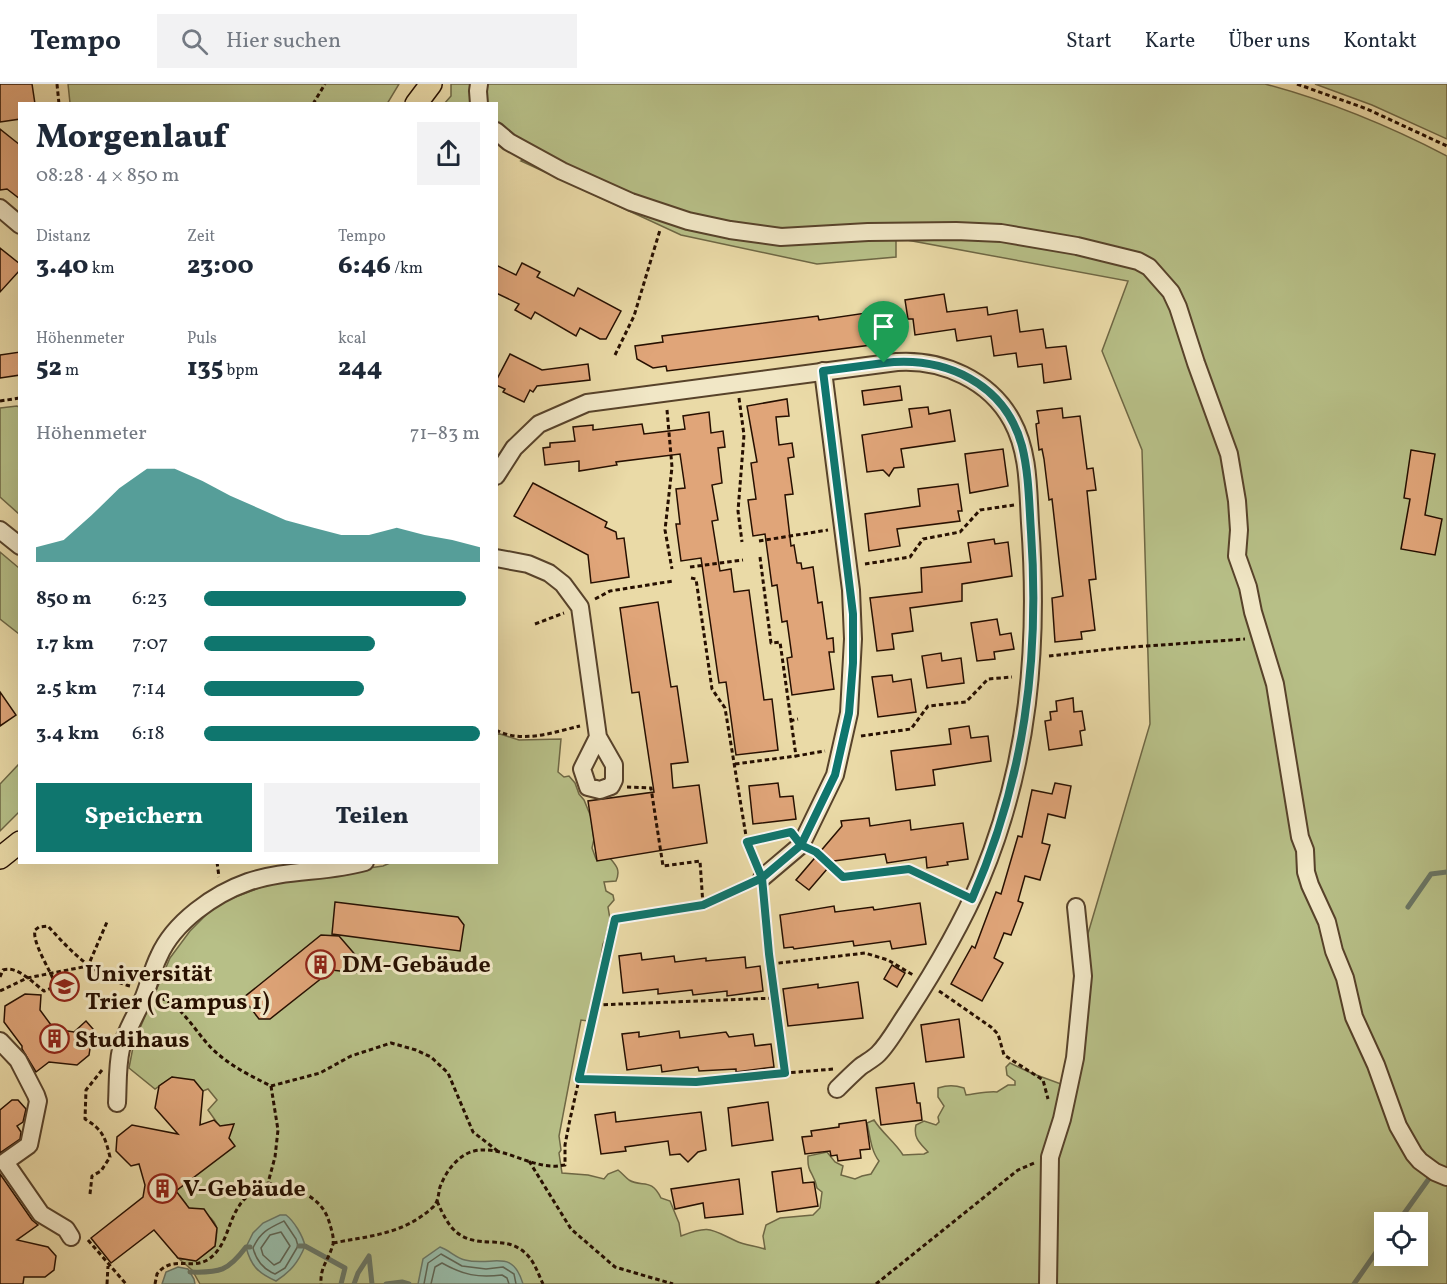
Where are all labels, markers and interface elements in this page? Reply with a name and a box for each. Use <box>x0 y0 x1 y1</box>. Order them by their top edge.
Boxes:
search box <box>157 14 577 68</box>
text: Tempo <box>30 22 121 61</box>
icon: search <box>178 25 211 58</box>
text: Hier suchen <box>226 26 341 57</box>
text: Start <box>1066 27 1112 56</box>
text: Karte <box>1145 27 1195 56</box>
text: Über uns <box>1228 27 1310 56</box>
text: Kontakt <box>1343 27 1417 56</box>
text: Morgenlauf <box>36 116 227 162</box>
button: share <box>417 122 480 185</box>
text: 08:28 · 4 × 850 m <box>36 162 180 190</box>
text: Distanz <box>36 226 91 248</box>
text: Zeit <box>187 226 215 248</box>
text: Tempo <box>338 226 386 248</box>
text: 3.40 <box>36 248 89 284</box>
text: 23:00 <box>187 248 254 284</box>
text: 6:46 <box>338 248 391 284</box>
text: km <box>89 258 115 280</box>
text: /km <box>391 258 423 280</box>
pin <box>858 301 909 363</box>
icon: arrive <box>867 310 900 343</box>
text: Höhenmeter <box>36 328 125 350</box>
text: Puls <box>187 328 217 350</box>
text: kcal <box>338 328 366 350</box>
text: 52 <box>36 350 62 386</box>
text: 135 <box>187 350 223 386</box>
text: 244 <box>338 350 383 386</box>
text: m <box>62 360 79 382</box>
text: bpm <box>223 360 259 382</box>
text: Höhenmeter <box>36 420 147 448</box>
text: 71–83 m <box>410 420 480 448</box>
text: 850 m <box>36 585 92 613</box>
text: 6:23 <box>132 585 167 613</box>
text: 1.7 km <box>36 630 94 658</box>
text: 7:07 <box>132 630 168 658</box>
text: 2.5 km <box>36 675 97 703</box>
text: 7:14 <box>132 675 166 703</box>
text: 3.4 km <box>36 720 99 748</box>
text: 6:18 <box>132 720 165 748</box>
button: Speichern <box>36 783 252 852</box>
button: Teilen <box>264 783 480 852</box>
building icon: DM-Gebäude <box>305 948 337 980</box>
place label: DM-Gebäude <box>342 949 491 983</box>
place label: Universität Trier (Campus 1) <box>85 958 270 1020</box>
school or university icon: Universität Trier (Campus 1) <box>48 971 80 1003</box>
building icon: Studihaus <box>38 1023 70 1055</box>
place label: Studihaus <box>75 1024 190 1058</box>
building icon: V-Gebäude <box>146 1172 178 1204</box>
place label: V-Gebäude <box>183 1173 306 1207</box>
map controls <box>1374 1212 1428 1266</box>
button: locate <box>1374 1212 1428 1266</box>

